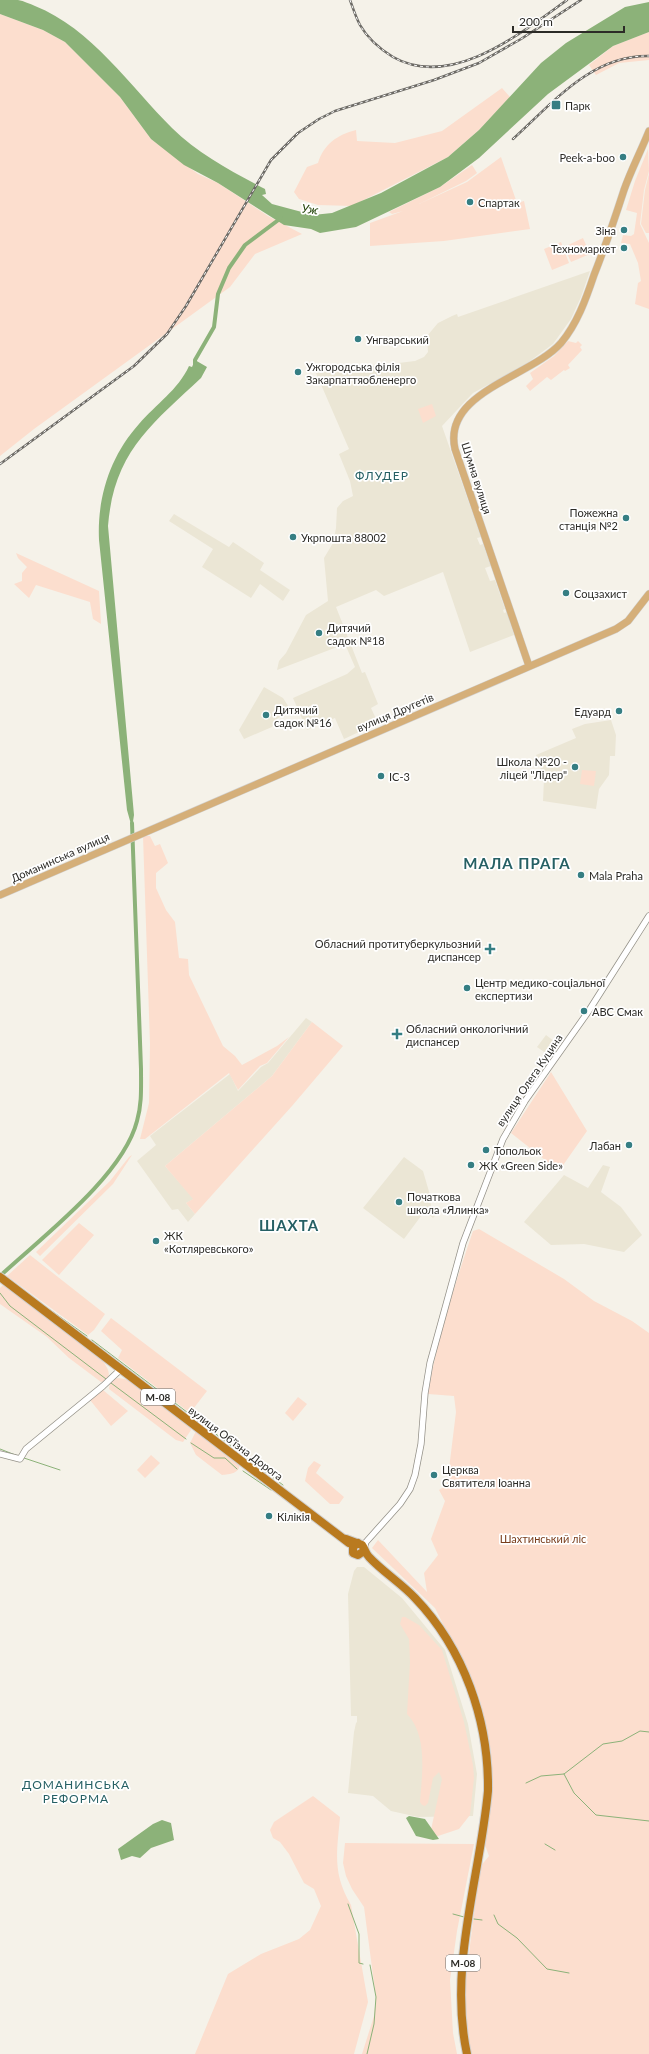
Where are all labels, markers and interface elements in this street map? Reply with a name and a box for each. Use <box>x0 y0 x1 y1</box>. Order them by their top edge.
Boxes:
scale bar <box>513 8 624 34</box>
text: 200 m <box>519 14 553 29</box>
marker: Парк <box>550 99 562 111</box>
place label: Парк <box>565 99 591 112</box>
place label: Peek-a-boo <box>559 151 615 164</box>
marker: Peek-a-boo <box>618 152 628 162</box>
place label: Спартак <box>478 196 520 209</box>
marker: Спартак <box>465 197 475 207</box>
water label: Уж <box>301 201 320 218</box>
place label: Зіна <box>595 224 616 237</box>
marker: Зіна <box>619 225 629 235</box>
place label: Техномаркет <box>551 242 616 255</box>
marker: Техномаркет <box>619 243 629 253</box>
place label: Унгварський <box>366 333 429 346</box>
marker: Унгварський <box>353 334 363 344</box>
place label: Ужгородська філія Закарпаттяобленерго <box>306 360 416 386</box>
marker: Ужгородська філія Закарпаттяобленерго <box>293 367 303 377</box>
street label: Шумна вулиця <box>459 440 495 516</box>
district label: ФЛУДЕР <box>355 468 409 483</box>
place label: Пожежна станція №2 <box>559 506 618 532</box>
marker: Пожежна станція №2 <box>621 513 631 523</box>
place label: Укрпошта 88002 <box>301 531 386 544</box>
marker: Укрпошта 88002 <box>288 532 298 542</box>
place label: Соцзахист <box>574 587 628 600</box>
marker: Соцзахист <box>561 588 571 598</box>
place label: Дитячий садок №18 <box>327 621 385 647</box>
marker: Дитячий садок №18 <box>314 628 324 638</box>
street label: вулиця Другетів <box>355 690 435 734</box>
place label: Дитячий садок №16 <box>274 703 332 729</box>
place label: Едуард <box>574 705 611 718</box>
marker: Едуард <box>614 706 624 716</box>
marker: Дитячий садок №16 <box>261 710 271 720</box>
place label: Школа №20 - ліцей "Лідер" <box>497 755 567 781</box>
marker: Школа №20 - ліцей "Лідер" <box>570 762 580 772</box>
place label: ІС-3 <box>389 770 410 783</box>
marker: ІС-3 <box>376 771 386 781</box>
street label: Доманинська вулиця <box>9 829 111 885</box>
district label: МАЛА ПРАГА <box>463 854 571 872</box>
place label: Mala Praha <box>589 869 643 882</box>
marker: Mala Praha <box>576 870 586 880</box>
place label: Обласний протитуберкульозний диспансер <box>315 937 481 963</box>
marker: Обласний протитуберкульозний диспансер <box>484 943 496 955</box>
place label: Центр медико-соціальної експертизи <box>475 976 606 1002</box>
marker: Центр медико-соціальної експертизи <box>462 983 472 993</box>
place label: ABC Смак <box>592 1005 643 1018</box>
marker: ABC Смак <box>579 1006 589 1016</box>
place label: Обласний онкологічний диспансер <box>406 1022 528 1048</box>
marker: Обласний онкологічний диспансер <box>391 1028 403 1040</box>
street label: вулиця Олега Куцина <box>493 1031 565 1129</box>
place label: Лабан <box>589 1139 621 1152</box>
marker: Лабан <box>624 1140 634 1150</box>
place label: Топольок <box>494 1144 542 1157</box>
marker: Топольок <box>481 1145 491 1155</box>
place label: ЖК «Green Side» <box>479 1159 563 1172</box>
marker: ЖК «Green Side» <box>466 1160 476 1170</box>
place label: Початкова школа «Ялинка» <box>407 1190 489 1216</box>
marker: Початкова школа «Ялинка» <box>394 1197 404 1207</box>
district label: ШАХТА <box>259 1216 319 1234</box>
place label: ЖК «Котляревського» <box>164 1229 254 1255</box>
marker: ЖК «Котляревського» <box>151 1236 161 1246</box>
road number: М-08 <box>141 1389 175 1405</box>
street label: вулиця Обʼїзна Дорога <box>186 1403 286 1483</box>
place label: Церква Святителя Іоанна <box>442 1463 530 1489</box>
marker: Церква Святителя Іоанна <box>429 1470 439 1480</box>
place label: Кілікія <box>277 1510 310 1523</box>
marker: Кілікія <box>264 1511 274 1521</box>
park label: Шахтинський ліс <box>500 1532 586 1545</box>
district label: ДОМАНИНСЬКА РЕФОРМА <box>22 1777 130 1806</box>
road number: М-08 <box>446 1955 480 1971</box>

